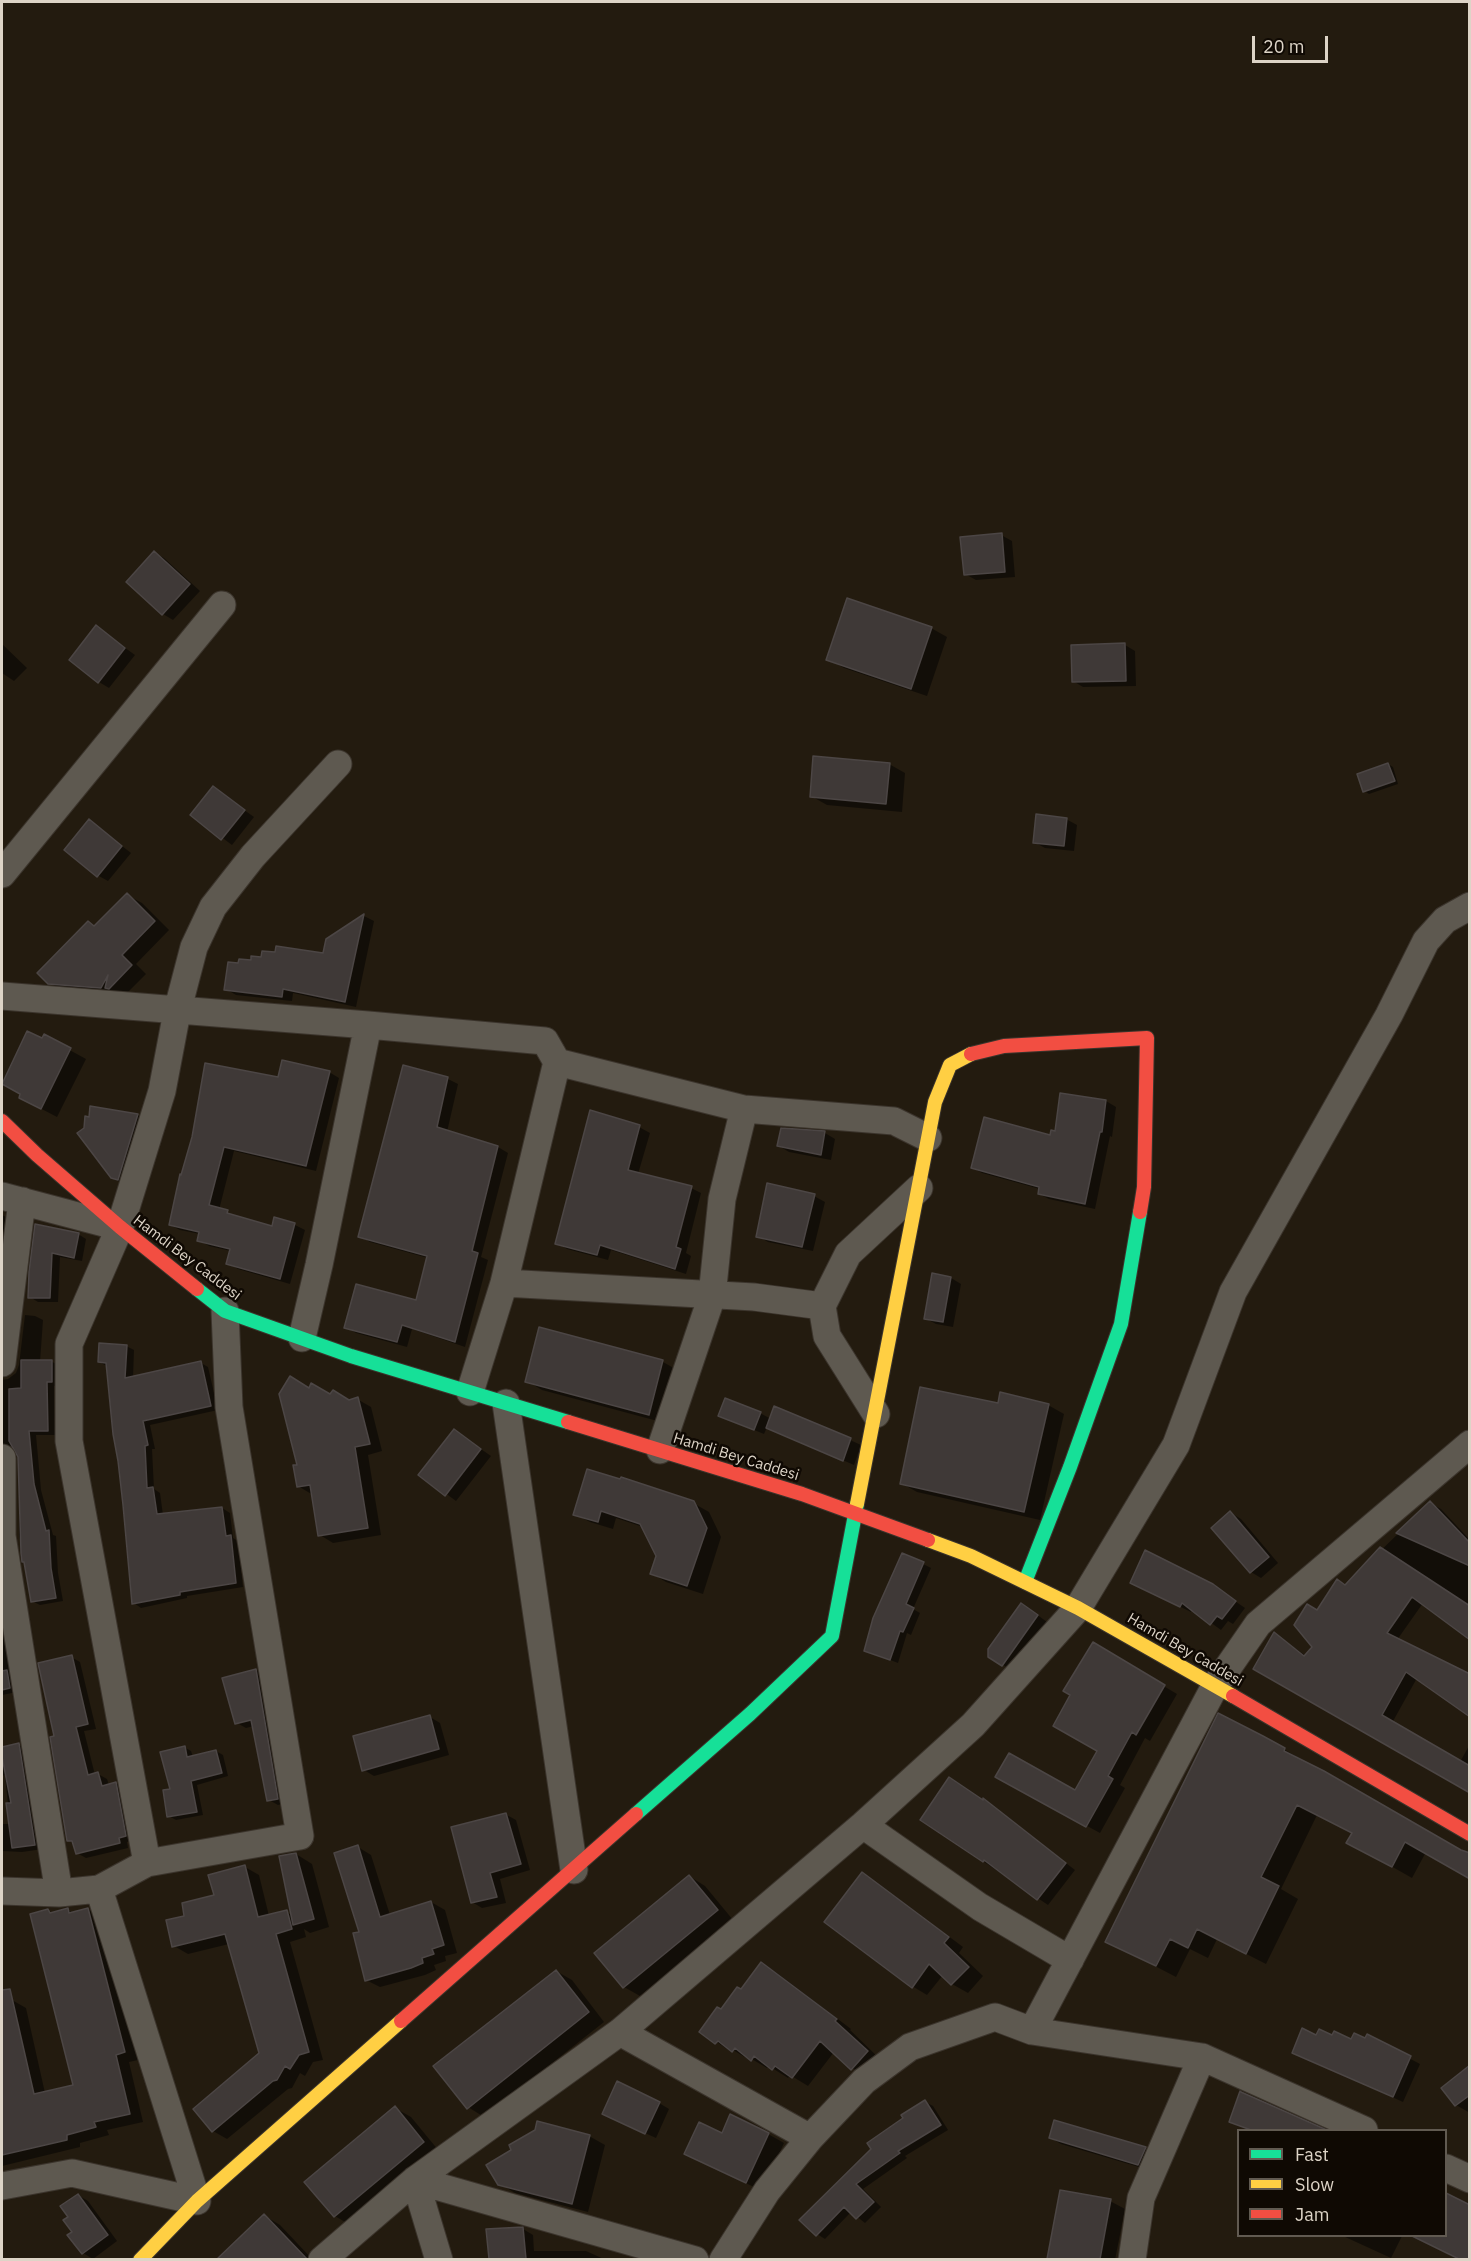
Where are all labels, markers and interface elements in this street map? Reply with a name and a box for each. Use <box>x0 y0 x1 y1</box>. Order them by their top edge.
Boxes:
scale bar <box>1255 24 1332 62</box>
text: 20 m <box>1263 35 1305 58</box>
street label: Hamdi Bey Caddesi <box>129 1211 245 1305</box>
street label: Hamdi Bey Caddesi <box>671 1429 801 1485</box>
street label: Hamdi Bey Caddesi <box>1124 1610 1246 1690</box>
legend <box>1237 2129 1447 2237</box>
text: Fast <box>1295 2143 1329 2166</box>
text: Slow <box>1295 2173 1334 2196</box>
text: Jam <box>1295 2203 1330 2226</box>

